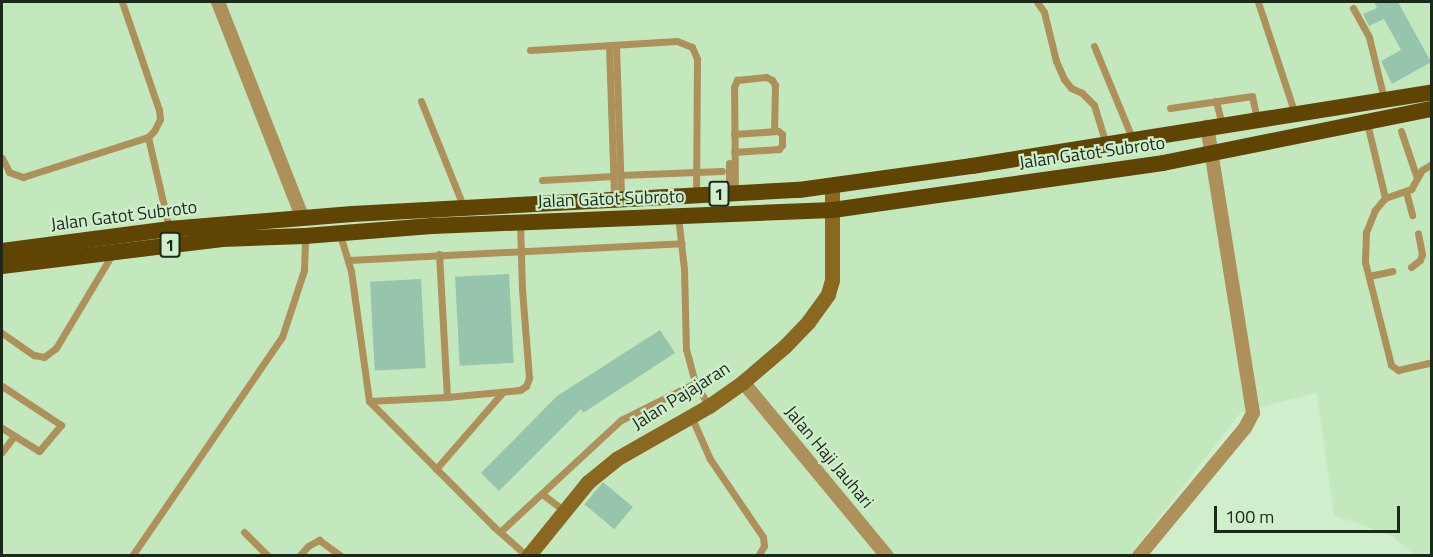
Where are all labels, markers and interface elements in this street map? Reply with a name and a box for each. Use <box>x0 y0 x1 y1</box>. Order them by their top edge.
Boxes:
street label: Jalan Gatot Subroto <box>1018 132 1166 174</box>
road number: 1 <box>708 181 730 207</box>
street label: Jalan Gatot Subroto <box>537 186 685 212</box>
street label: Jalan Gatot Subroto <box>50 196 198 236</box>
road number: 1 <box>160 232 180 258</box>
street label: Jalan Pajajaran <box>628 357 734 435</box>
street label: Jalan Haji Jauhari <box>780 402 878 512</box>
scale bar <box>1217 494 1403 532</box>
text: 100 m <box>1225 503 1274 530</box>

